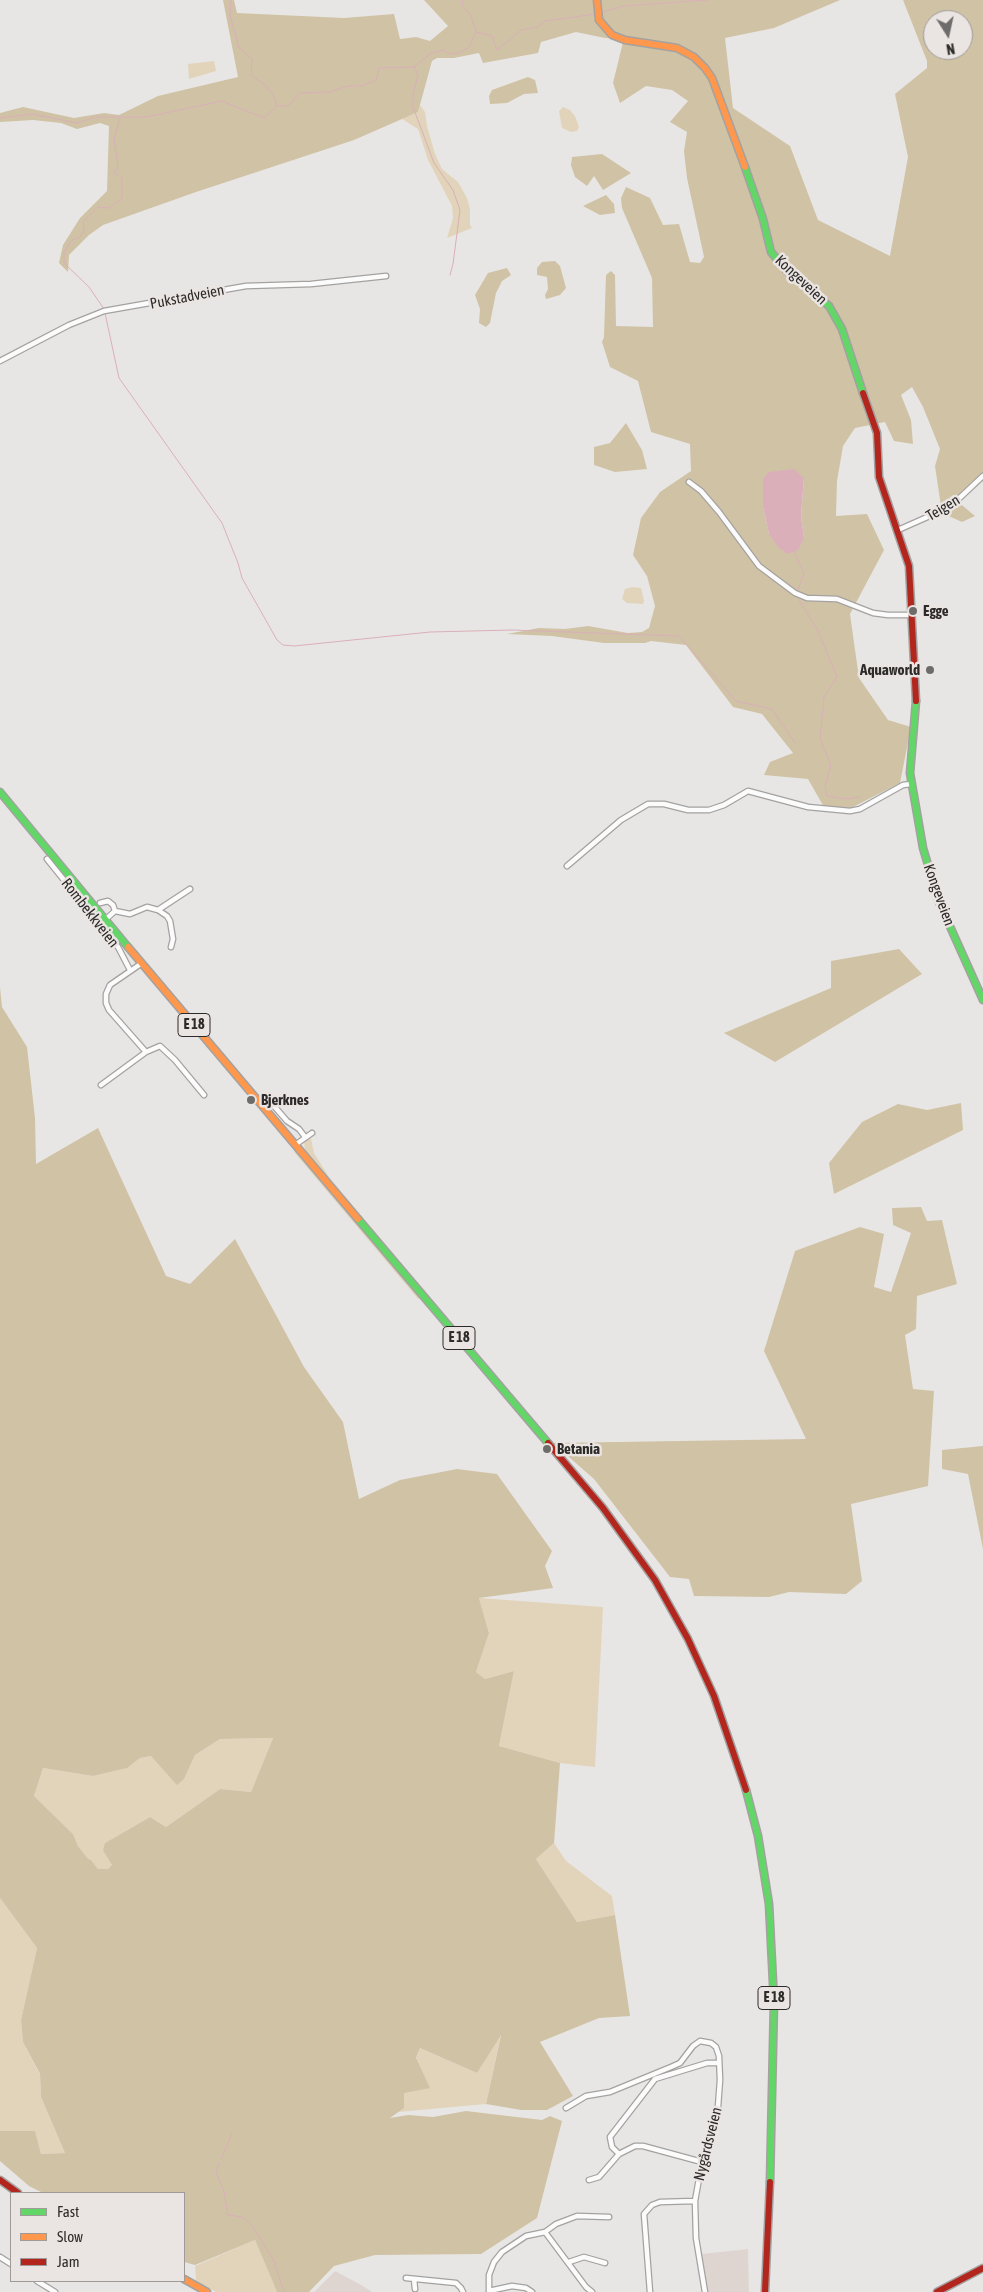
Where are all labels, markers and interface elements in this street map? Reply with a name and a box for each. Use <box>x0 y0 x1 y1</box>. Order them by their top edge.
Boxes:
north arrow <box>923 10 973 60</box>
text: N <box>945 40 956 57</box>
street label: Kongeveien <box>771 251 831 309</box>
street label: Pukstadveien <box>148 281 226 313</box>
street label: Teigen <box>923 491 963 525</box>
place label: Egge <box>923 602 948 620</box>
marker: Egge <box>907 605 919 617</box>
place label: Aquaworld <box>860 661 920 679</box>
marker: Aquaworld <box>924 664 936 676</box>
street label: Kongeveien <box>920 862 958 928</box>
street label: Rombekkveien <box>57 875 123 951</box>
road number: E 18 <box>178 1014 210 1036</box>
place label: Bjerknes <box>261 1091 309 1109</box>
marker: Bjerknes <box>245 1094 257 1106</box>
road number: E 18 <box>443 1326 475 1350</box>
place label: Betania <box>557 1440 600 1458</box>
marker: Betania <box>541 1443 553 1455</box>
road number: E 18 <box>758 1986 790 2010</box>
street label: Nygårdsveien <box>690 2105 726 2183</box>
legend <box>10 2192 185 2282</box>
text: Fast <box>57 2203 79 2220</box>
text: Slow <box>57 2228 83 2245</box>
text: Jam <box>57 2253 80 2270</box>

